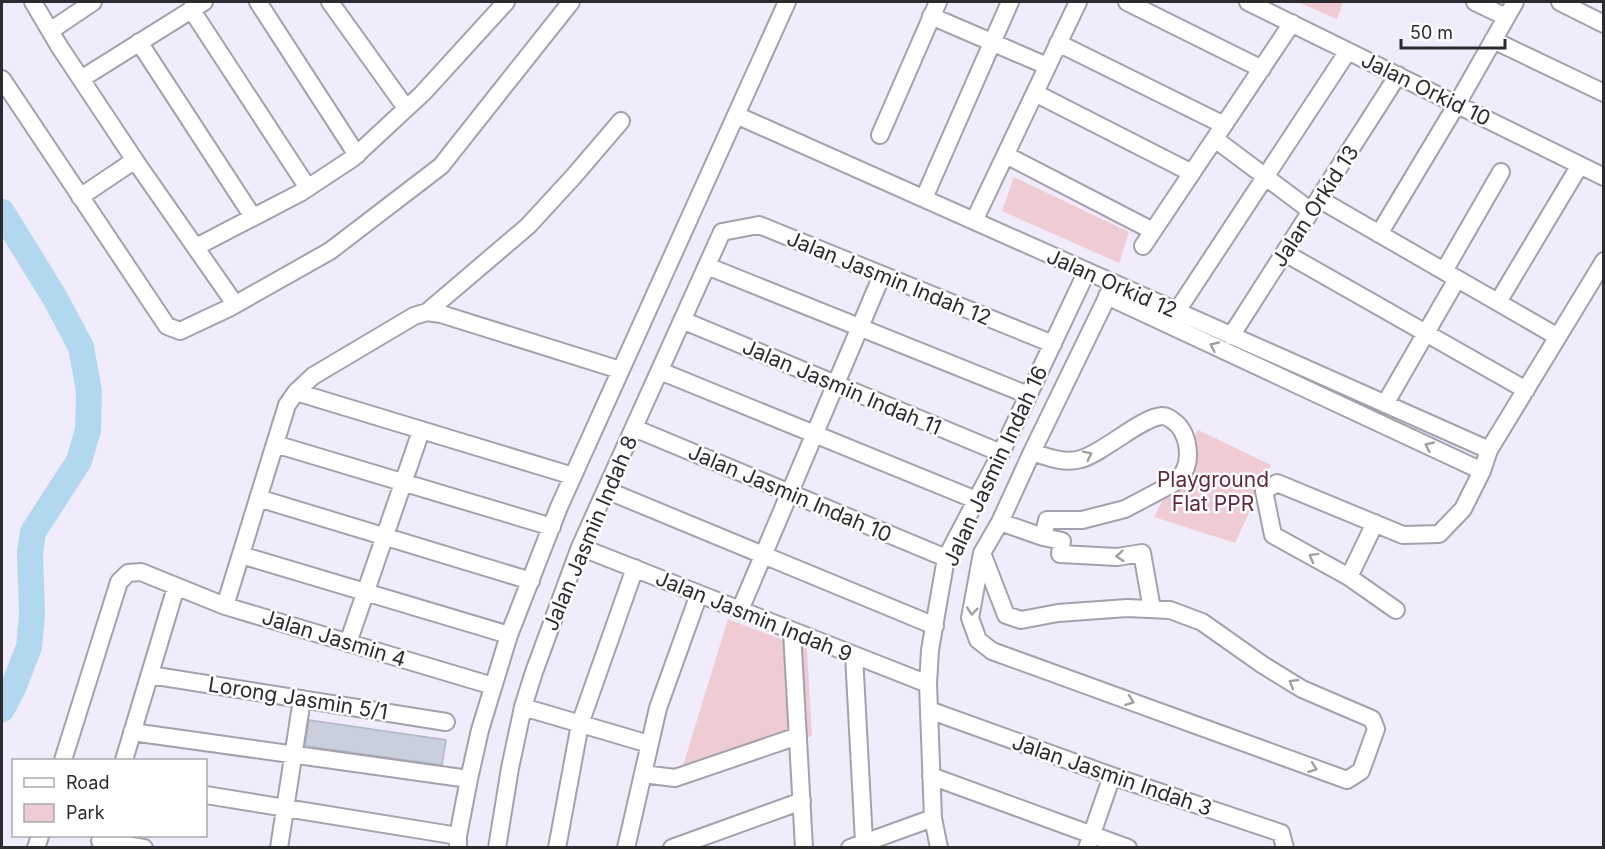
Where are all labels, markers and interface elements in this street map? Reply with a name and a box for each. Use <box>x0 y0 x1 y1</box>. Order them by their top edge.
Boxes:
scale bar <box>1401 12 1504 50</box>
text: 50 m <box>1410 22 1453 43</box>
street label: Jalan Orkid 10 <box>1357 47 1495 131</box>
street label: Jalan Orkid 13 <box>1266 140 1364 272</box>
street label: Jalan Jasmin Indah 12 <box>783 226 995 330</box>
street label: Jalan Orkid 12 <box>1043 243 1181 323</box>
street label: Jalan Jasmin Indah 11 <box>739 334 945 440</box>
one-way arrow <box>1210 342 1221 354</box>
street label: Jalan Jasmin Indah 16 <box>938 362 1052 570</box>
street label: Jalan Jasmin Indah 8 <box>538 432 642 634</box>
street label: Jalan Jasmin Indah 10 <box>685 439 895 547</box>
one-way arrow <box>1425 442 1436 454</box>
one-way arrow <box>1081 450 1092 462</box>
park label: Playground Flat PPR <box>1157 467 1269 516</box>
one-way arrow <box>1116 549 1125 562</box>
one-way arrow <box>1309 553 1319 564</box>
street label: Jalan Jasmin Indah 9 <box>652 565 856 667</box>
street label: Jalan Jasmin 4 <box>259 604 409 672</box>
one-way arrow <box>966 606 979 616</box>
street label: Lorong Jasmin 5/1 <box>206 671 390 725</box>
one-way arrow <box>1289 679 1299 691</box>
one-way arrow <box>1124 694 1135 706</box>
street label: Jalan Jasmin Indah 3 <box>1009 729 1215 821</box>
legend <box>12 759 207 837</box>
one-way arrow <box>1307 760 1318 773</box>
text: Road <box>66 772 109 793</box>
text: Park <box>66 802 105 823</box>

